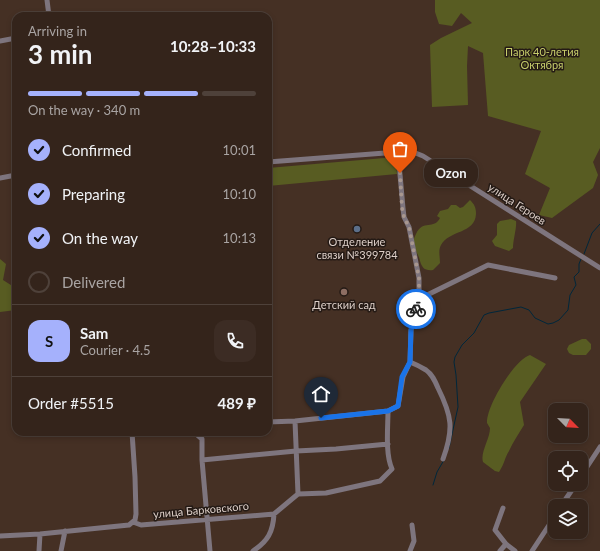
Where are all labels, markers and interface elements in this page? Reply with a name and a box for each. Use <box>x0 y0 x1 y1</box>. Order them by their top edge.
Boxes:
text: Arriving in <box>28 23 87 39</box>
text: 10:28–10:33 <box>170 37 256 55</box>
text: 3 min <box>28 38 92 70</box>
park label: Парк 40-летия Октября <box>505 45 579 71</box>
text: On the way · 340 m <box>28 102 140 118</box>
pin <box>383 132 417 173</box>
icon: bag <box>389 138 411 160</box>
icon: check <box>28 139 50 161</box>
text: Confirmed <box>62 141 131 159</box>
text: 10:01 <box>223 142 256 158</box>
callout: Ozon <box>424 159 478 187</box>
text: Ozon <box>435 165 467 181</box>
street label: улица Героев <box>486 180 549 227</box>
icon: check <box>28 183 50 205</box>
text: Preparing <box>62 185 125 203</box>
text: 10:10 <box>223 186 256 202</box>
marker: Отделение связи №399784 <box>352 224 362 234</box>
icon: check <box>28 227 50 249</box>
text: On the way <box>62 229 138 247</box>
text: 10:13 <box>223 230 256 246</box>
place label: Отделение связи №399784 <box>316 235 398 261</box>
text: Delivered <box>62 273 125 291</box>
marker: Детский сад <box>339 287 349 297</box>
courier <box>396 289 436 329</box>
place label: Детский сад <box>312 298 376 311</box>
icon: bike <box>405 298 427 320</box>
button: phone <box>214 320 256 362</box>
text: Sam <box>80 324 108 342</box>
text: S <box>45 332 53 350</box>
text: Courier · 4.5 <box>80 342 151 358</box>
pin <box>304 377 338 418</box>
icon: home <box>310 383 332 405</box>
text: Order #5515 <box>28 394 114 412</box>
text: 489 ₽ <box>218 394 256 412</box>
north arrow <box>548 403 588 443</box>
map controls <box>548 403 588 539</box>
button: locate <box>548 451 588 491</box>
street label: улица Барковского <box>153 499 249 520</box>
button: layers <box>548 499 588 539</box>

